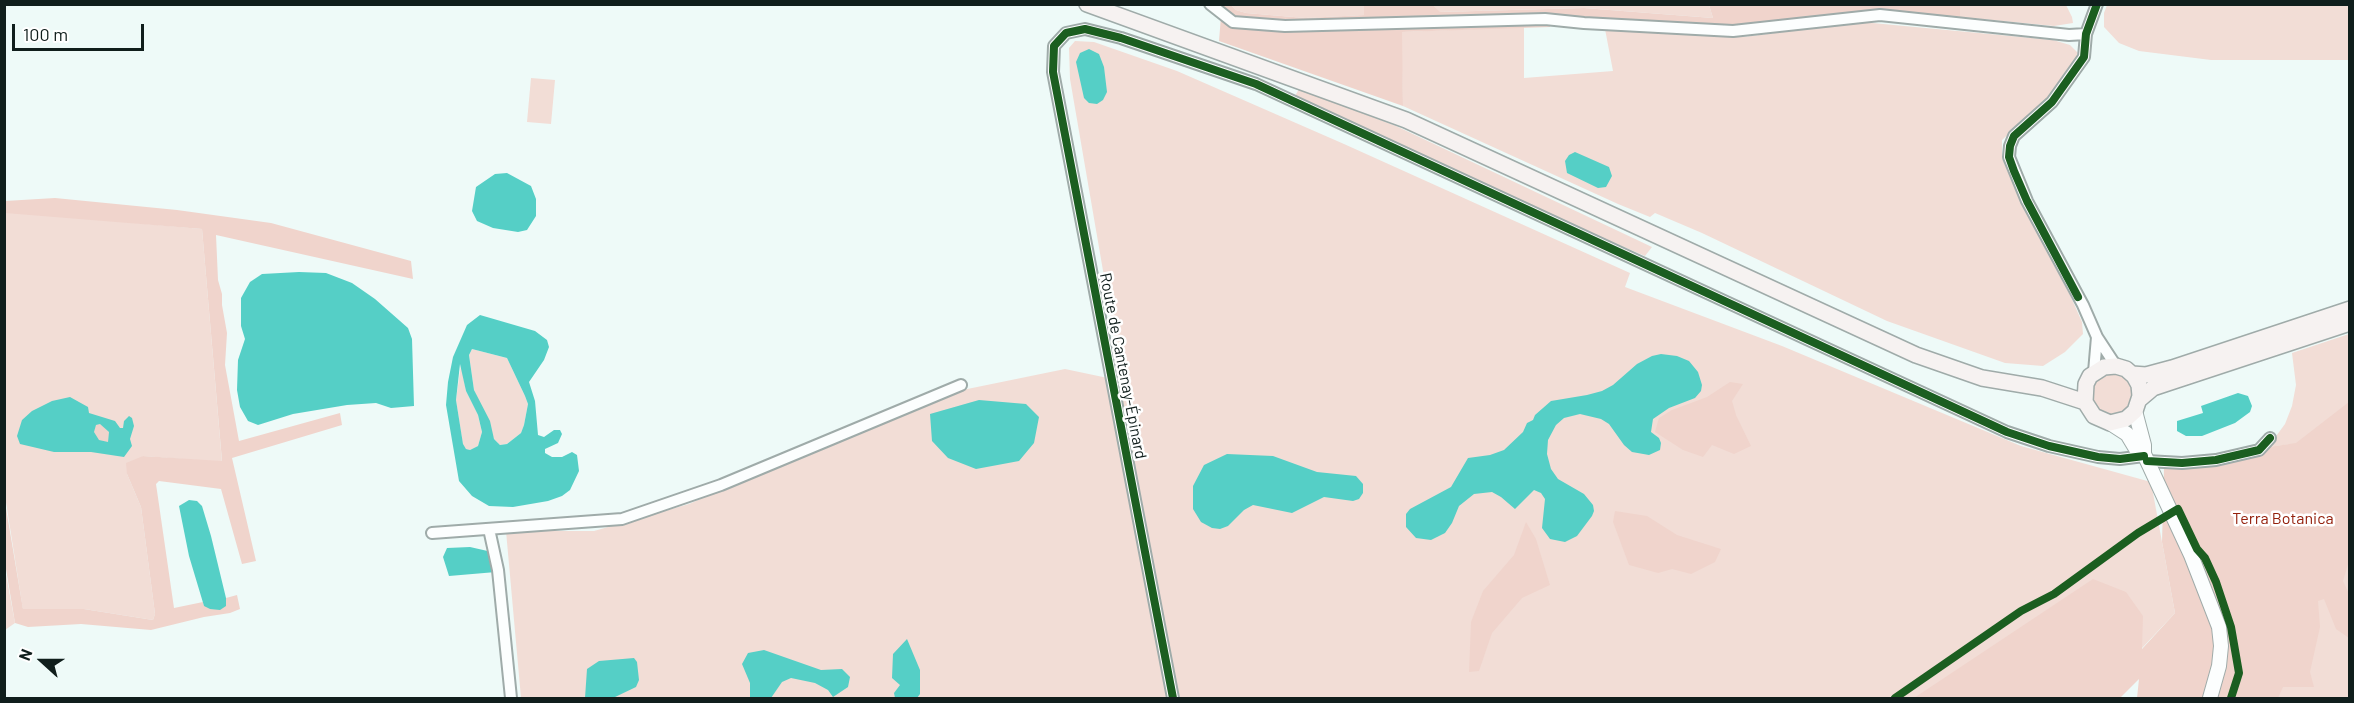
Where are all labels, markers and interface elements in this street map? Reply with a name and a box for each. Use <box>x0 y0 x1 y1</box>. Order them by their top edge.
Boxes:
scale bar <box>15 12 147 50</box>
text: 100 m <box>23 23 68 45</box>
street label: Route de Cantenay-Épinard <box>1096 271 1150 461</box>
park label: Terra Botanica <box>2232 509 2334 529</box>
north arrow <box>12 631 72 691</box>
text: N <box>14 646 36 663</box>

